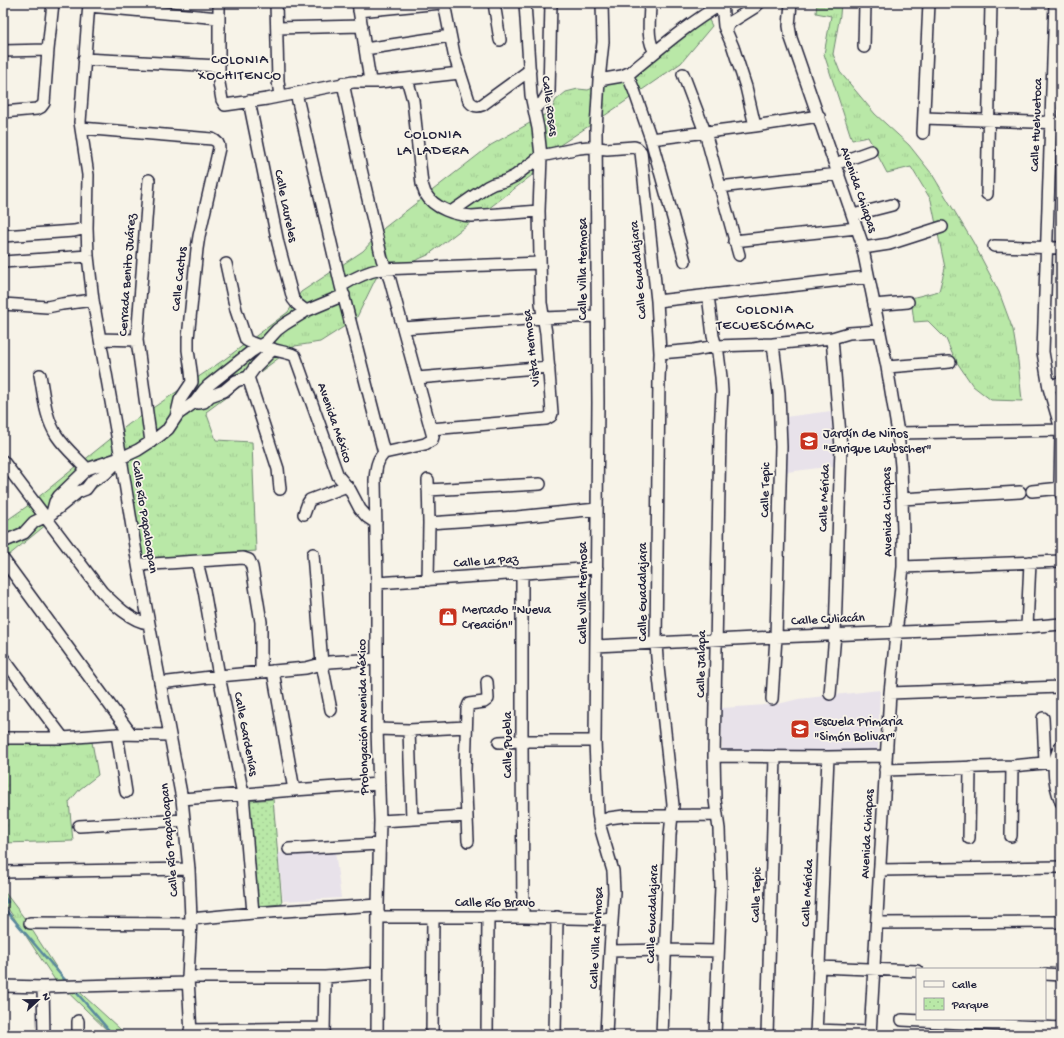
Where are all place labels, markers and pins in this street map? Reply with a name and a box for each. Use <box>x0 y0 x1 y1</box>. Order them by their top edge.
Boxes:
place label: Jardín de Niños "Enrique Laubscher" <box>823 427 932 457</box>
school or university icon: Jardín de Niños "Enrique Laubscher" <box>798 430 820 452</box>
place label: Mercado "Nueva Creación" <box>462 603 552 633</box>
shop icon: Mercado "Nueva Creación" <box>437 606 459 628</box>
place label: Escuela Primaria "Simón Bolivar" <box>814 715 904 745</box>
school or university icon: Escuela Primaria "Simón Bolivar" <box>789 718 811 740</box>

